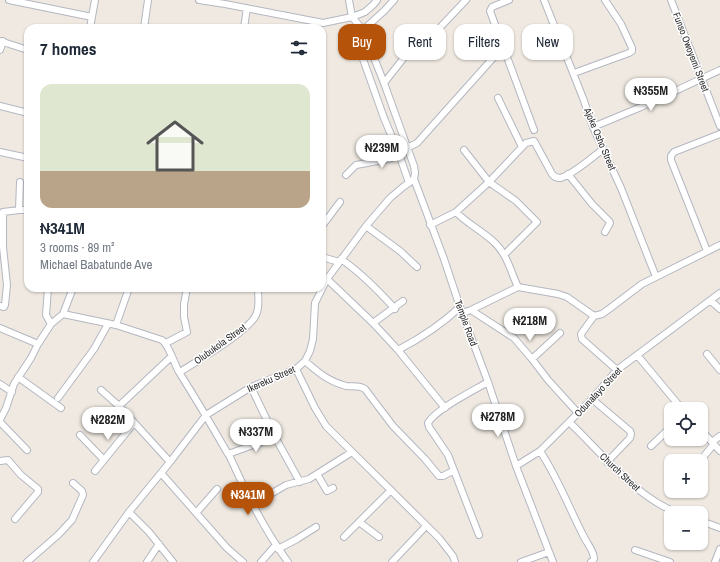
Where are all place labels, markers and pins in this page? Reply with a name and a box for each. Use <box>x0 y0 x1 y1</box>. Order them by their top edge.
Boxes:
pin: ₦355M <box>623 78 679 112</box>
pin: ₦239M <box>354 135 410 169</box>
pin: ₦218M <box>502 308 558 342</box>
pin: ₦278M <box>470 404 526 438</box>
pin: ₦282M <box>80 407 136 441</box>
pin: ₦337M <box>228 419 284 453</box>
pin: ₦341M <box>220 482 276 516</box>

